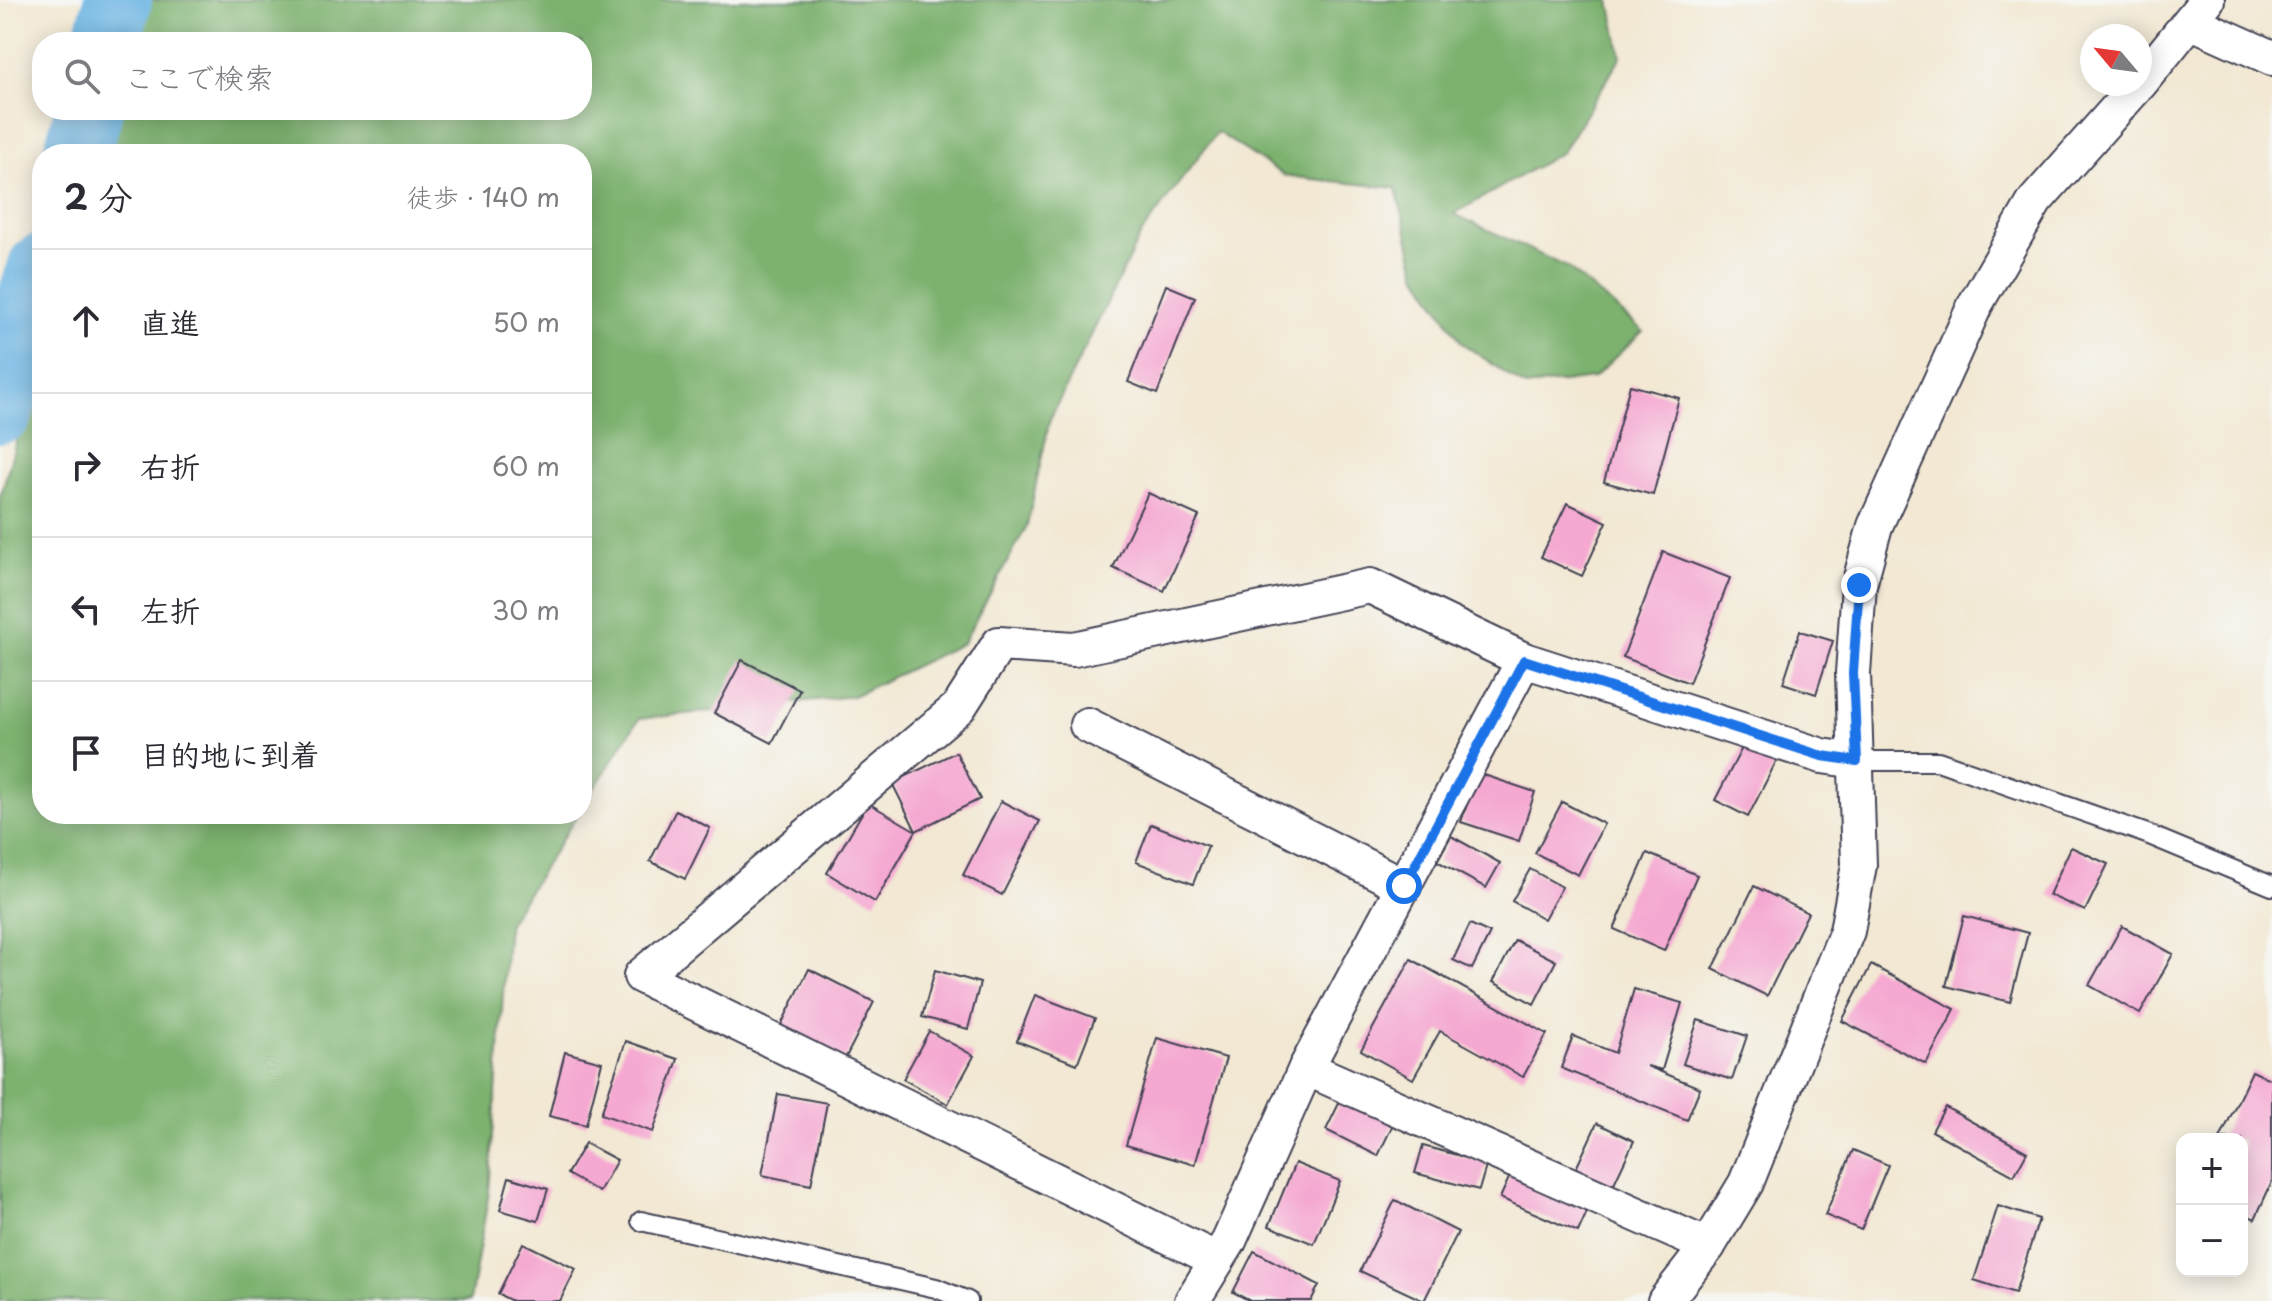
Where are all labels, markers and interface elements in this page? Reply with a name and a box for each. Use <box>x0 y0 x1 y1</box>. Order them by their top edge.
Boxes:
north arrow <box>2080 24 2152 96</box>
search box <box>32 32 592 120</box>
icon: search <box>60 54 104 98</box>
text: ここで検索 <box>124 54 274 99</box>
text: 2 分 <box>64 170 133 222</box>
text: 徒歩 · 140 m <box>407 177 560 216</box>
icon: ahead <box>64 299 108 343</box>
text: 直進 <box>140 299 200 344</box>
text: 50 m <box>493 302 560 341</box>
icon: right <box>64 443 108 487</box>
text: 右折 <box>140 443 200 488</box>
text: 60 m <box>492 446 560 485</box>
route end <box>1841 567 1877 603</box>
icon: left <box>64 587 108 631</box>
text: 左折 <box>140 587 200 632</box>
text: 30 m <box>492 590 560 629</box>
icon: arrive <box>64 731 108 775</box>
text: 目的地に到着 <box>140 731 320 776</box>
route start <box>1386 868 1422 904</box>
map controls <box>2176 1133 2248 1277</box>
button: + <box>2176 1133 2248 1205</box>
button: − <box>2176 1205 2248 1277</box>

